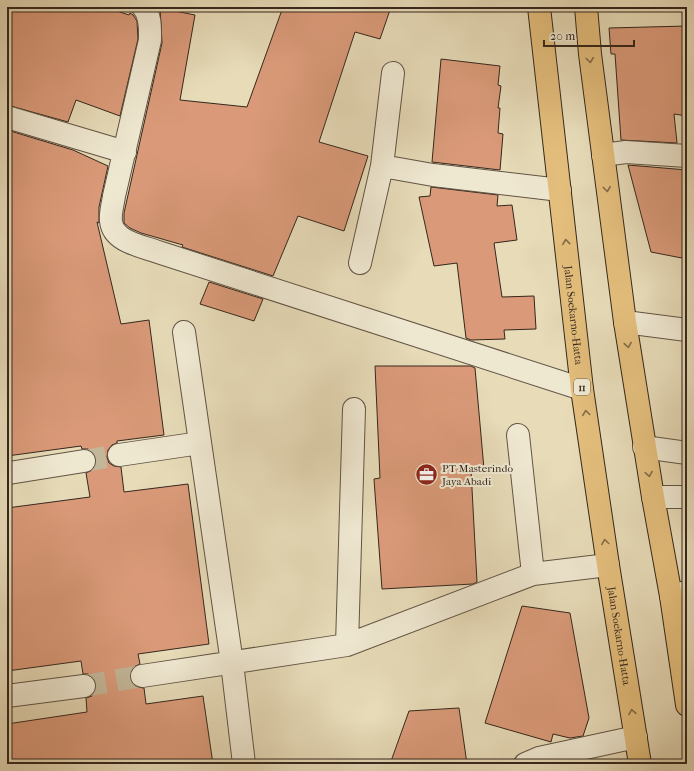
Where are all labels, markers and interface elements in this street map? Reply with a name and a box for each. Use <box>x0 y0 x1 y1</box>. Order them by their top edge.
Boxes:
scale bar <box>544 22 634 48</box>
text: 20 m <box>550 29 575 43</box>
one-way arrow <box>586 57 595 63</box>
one-way arrow <box>602 186 611 192</box>
one-way arrow <box>562 239 571 245</box>
street label: Jalan Soekarno-Hatta <box>561 264 585 366</box>
one-way arrow <box>623 342 632 348</box>
road number: 11 <box>574 379 590 395</box>
one-way arrow <box>582 410 591 416</box>
office icon: PT Masterindo Jaya Abadi <box>413 461 439 487</box>
place label: PT Masterindo Jaya Abadi <box>441 462 513 488</box>
one-way arrow <box>644 471 652 477</box>
one-way arrow <box>601 539 610 545</box>
street label: Jalan Soekarno-Hatta <box>604 585 633 687</box>
one-way arrow <box>628 709 637 715</box>

